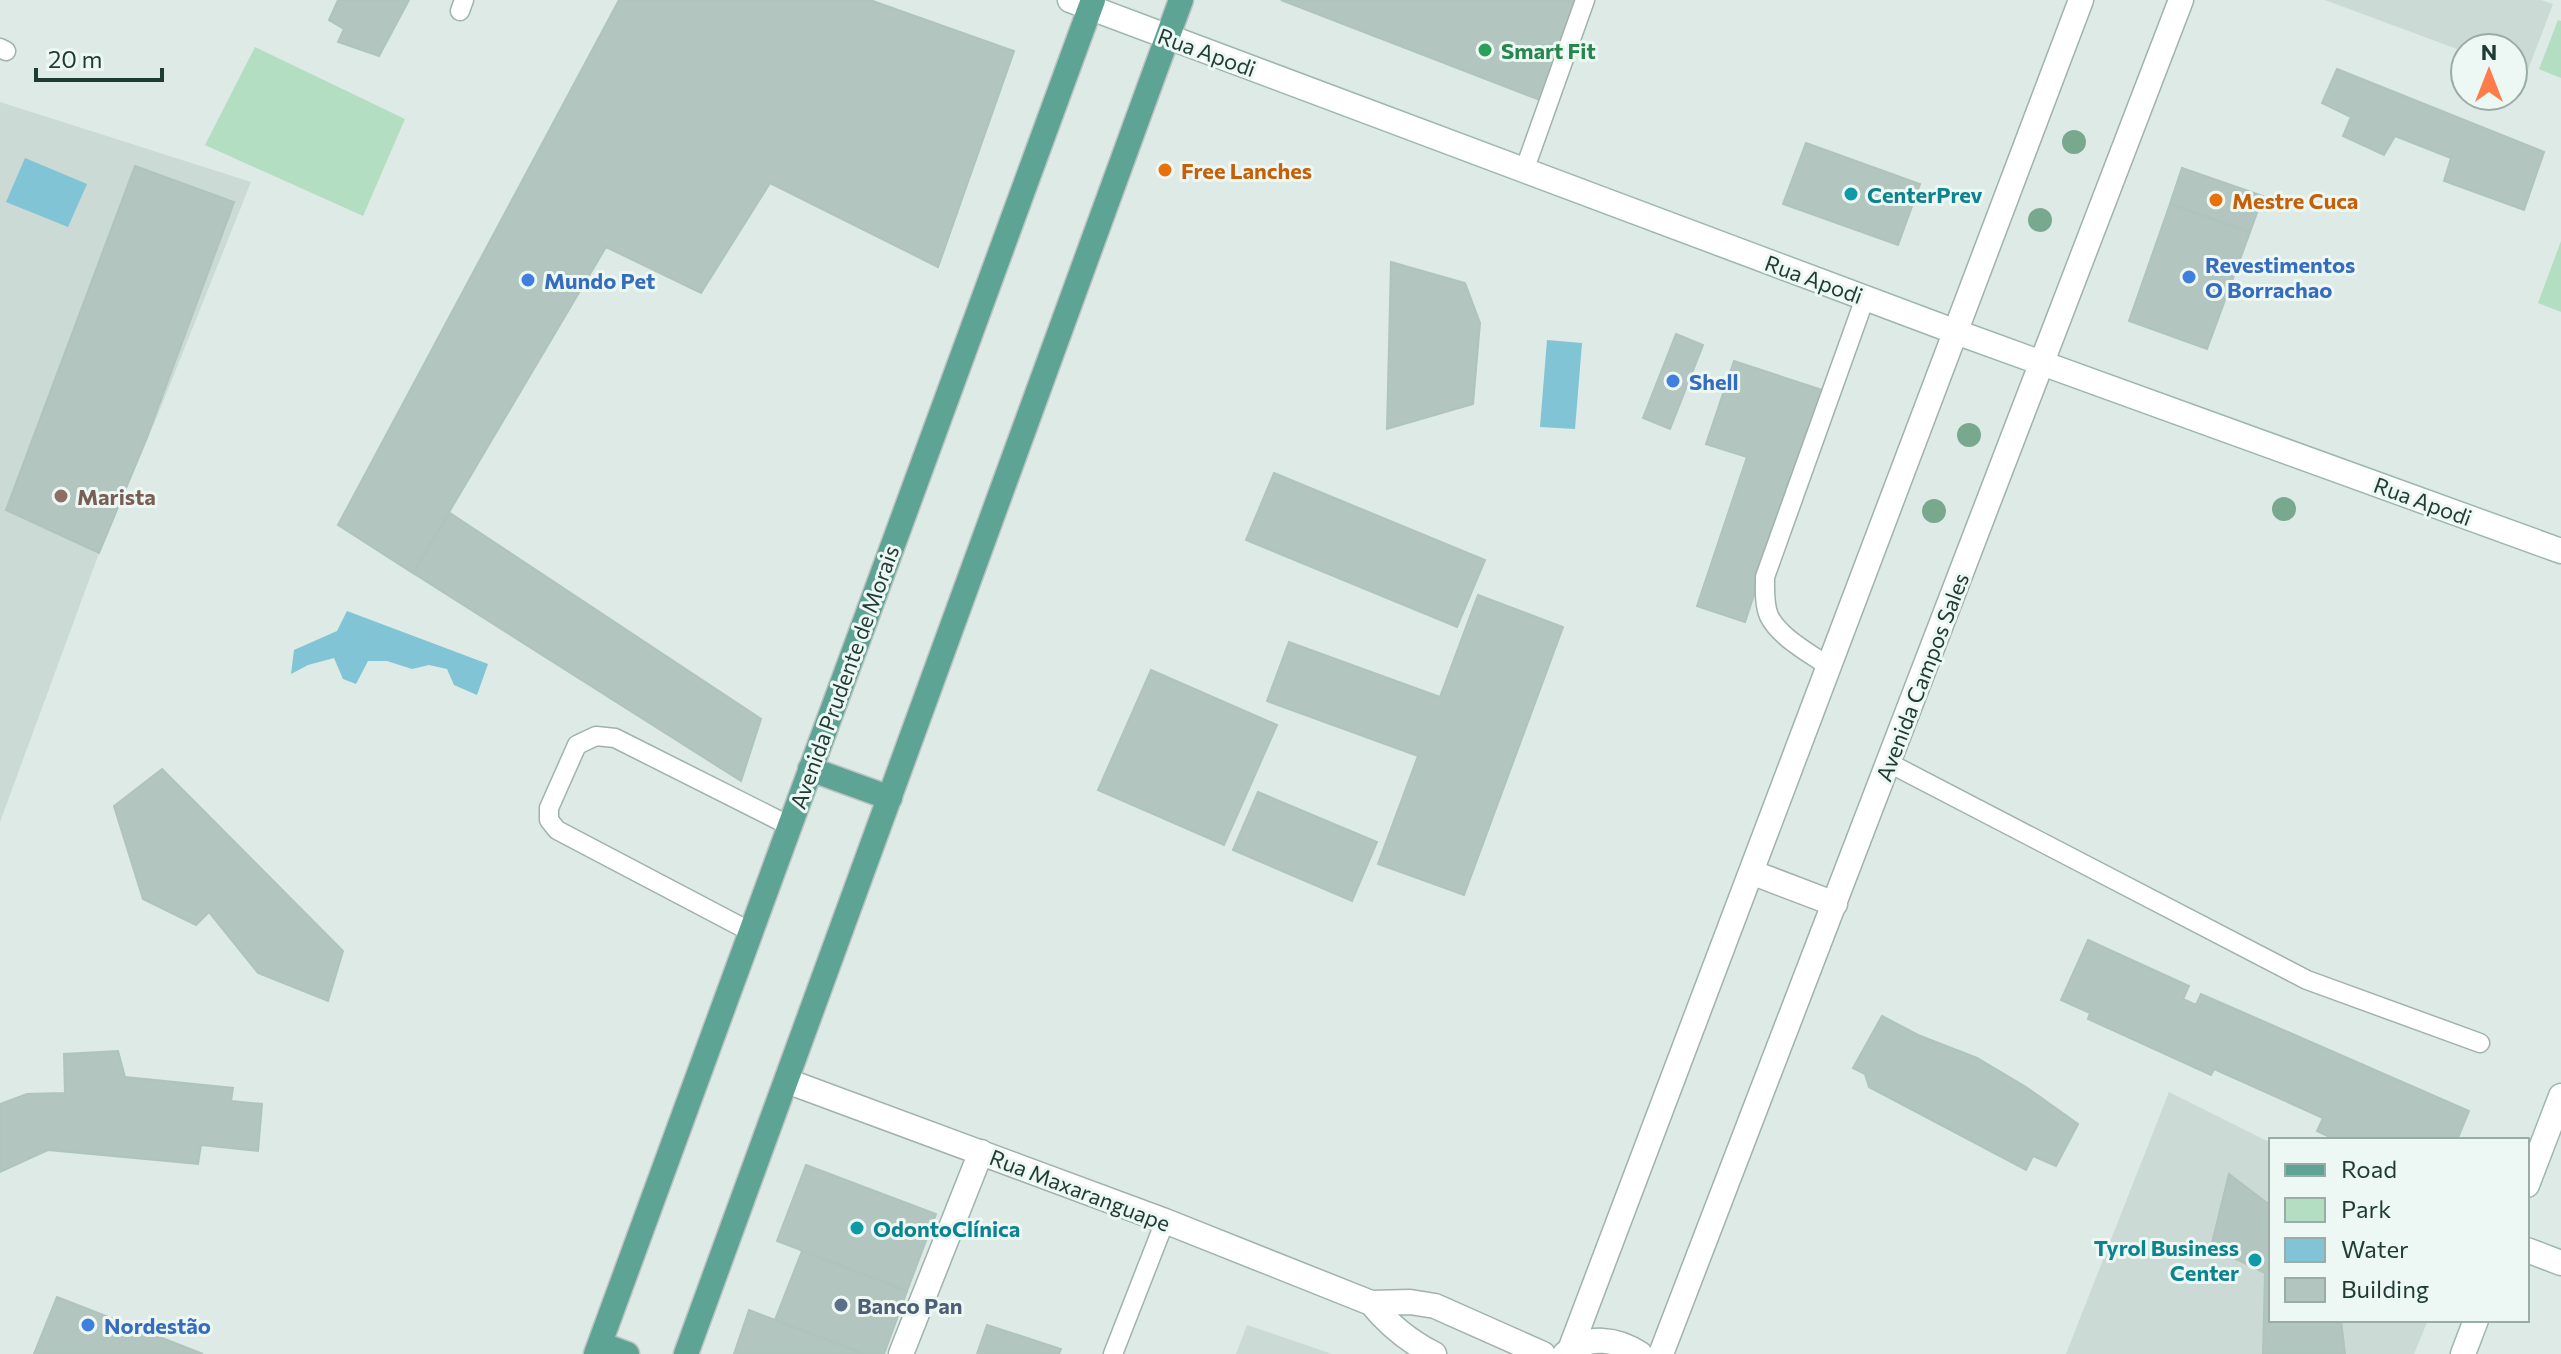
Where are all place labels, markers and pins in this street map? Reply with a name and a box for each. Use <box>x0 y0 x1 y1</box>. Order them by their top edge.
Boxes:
place label: Smart Fit <box>1501 37 1596 64</box>
marker: Smart Fit <box>1476 41 1494 59</box>
place label: Free Lanches <box>1181 157 1312 184</box>
marker: Free Lanches <box>1156 161 1174 179</box>
place label: CenterPrev <box>1867 181 1982 208</box>
marker: CenterPrev <box>1842 185 1860 203</box>
place label: Mestre Cuca <box>2232 187 2358 214</box>
marker: Mestre Cuca <box>2207 191 2225 209</box>
place label: Revestimentos O Borrachao <box>2205 251 2355 303</box>
place label: Mundo Pet <box>544 267 655 294</box>
marker: Revestimentos O Borrachao <box>2180 268 2198 286</box>
marker: Mundo Pet <box>519 271 537 289</box>
place label: Shell <box>1689 368 1739 395</box>
marker: Shell <box>1664 372 1682 390</box>
place label: Marista <box>77 483 156 510</box>
marker: Marista <box>52 487 70 505</box>
place label: OdontoClínica <box>873 1215 1020 1242</box>
marker: OdontoClínica <box>848 1219 866 1237</box>
place label: Tyrol Business Center <box>2094 1234 2239 1286</box>
marker: Tyrol Business Center <box>2246 1251 2264 1269</box>
place label: Banco Pan <box>857 1292 963 1319</box>
marker: Banco Pan <box>832 1296 850 1314</box>
place label: Nordestão <box>104 1312 211 1339</box>
marker: Nordestão <box>79 1316 97 1334</box>

